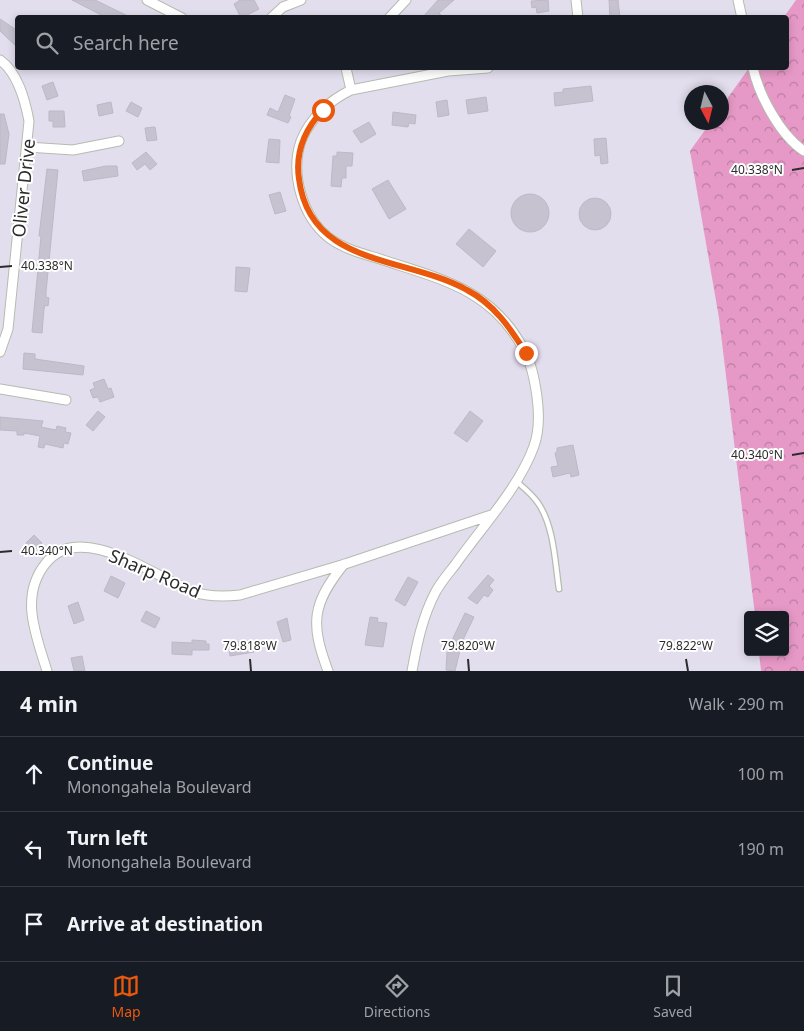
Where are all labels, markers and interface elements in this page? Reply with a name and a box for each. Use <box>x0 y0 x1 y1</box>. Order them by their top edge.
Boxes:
search box <box>15 15 789 70</box>
icon: search <box>33 29 61 57</box>
text: Search here <box>73 30 179 56</box>
north arrow <box>684 85 729 130</box>
route start <box>312 99 335 122</box>
street label: Oliver Drive <box>6 137 40 239</box>
text: 40.338°N <box>731 161 783 178</box>
text: 40.338°N <box>21 257 73 274</box>
route end <box>515 342 538 365</box>
text: 40.340°N <box>731 446 783 463</box>
text: 40.340°N <box>21 542 73 559</box>
street label: Sharp Road <box>105 543 205 603</box>
map controls <box>744 611 789 656</box>
button: layers <box>744 611 789 656</box>
text: 79.818°W <box>223 637 277 654</box>
text: 79.820°W <box>441 637 495 654</box>
text: 79.822°W <box>659 637 713 654</box>
text: 4 min <box>20 690 78 718</box>
text: Walk · 290 m <box>689 693 784 715</box>
text: Continue <box>67 750 153 776</box>
icon: ahead <box>20 760 48 788</box>
text: 100 m <box>737 763 784 785</box>
text: Monongahela Boulevard <box>67 776 252 798</box>
text: Turn left <box>67 825 148 851</box>
icon: left <box>20 835 48 863</box>
text: 190 m <box>737 838 784 860</box>
text: Monongahela Boulevard <box>67 851 252 873</box>
icon: arrive <box>20 910 48 938</box>
text: Arrive at destination <box>67 911 263 937</box>
tab: Map <box>112 972 141 1021</box>
tab: Directions <box>364 972 430 1021</box>
tab: Saved <box>653 972 692 1021</box>

